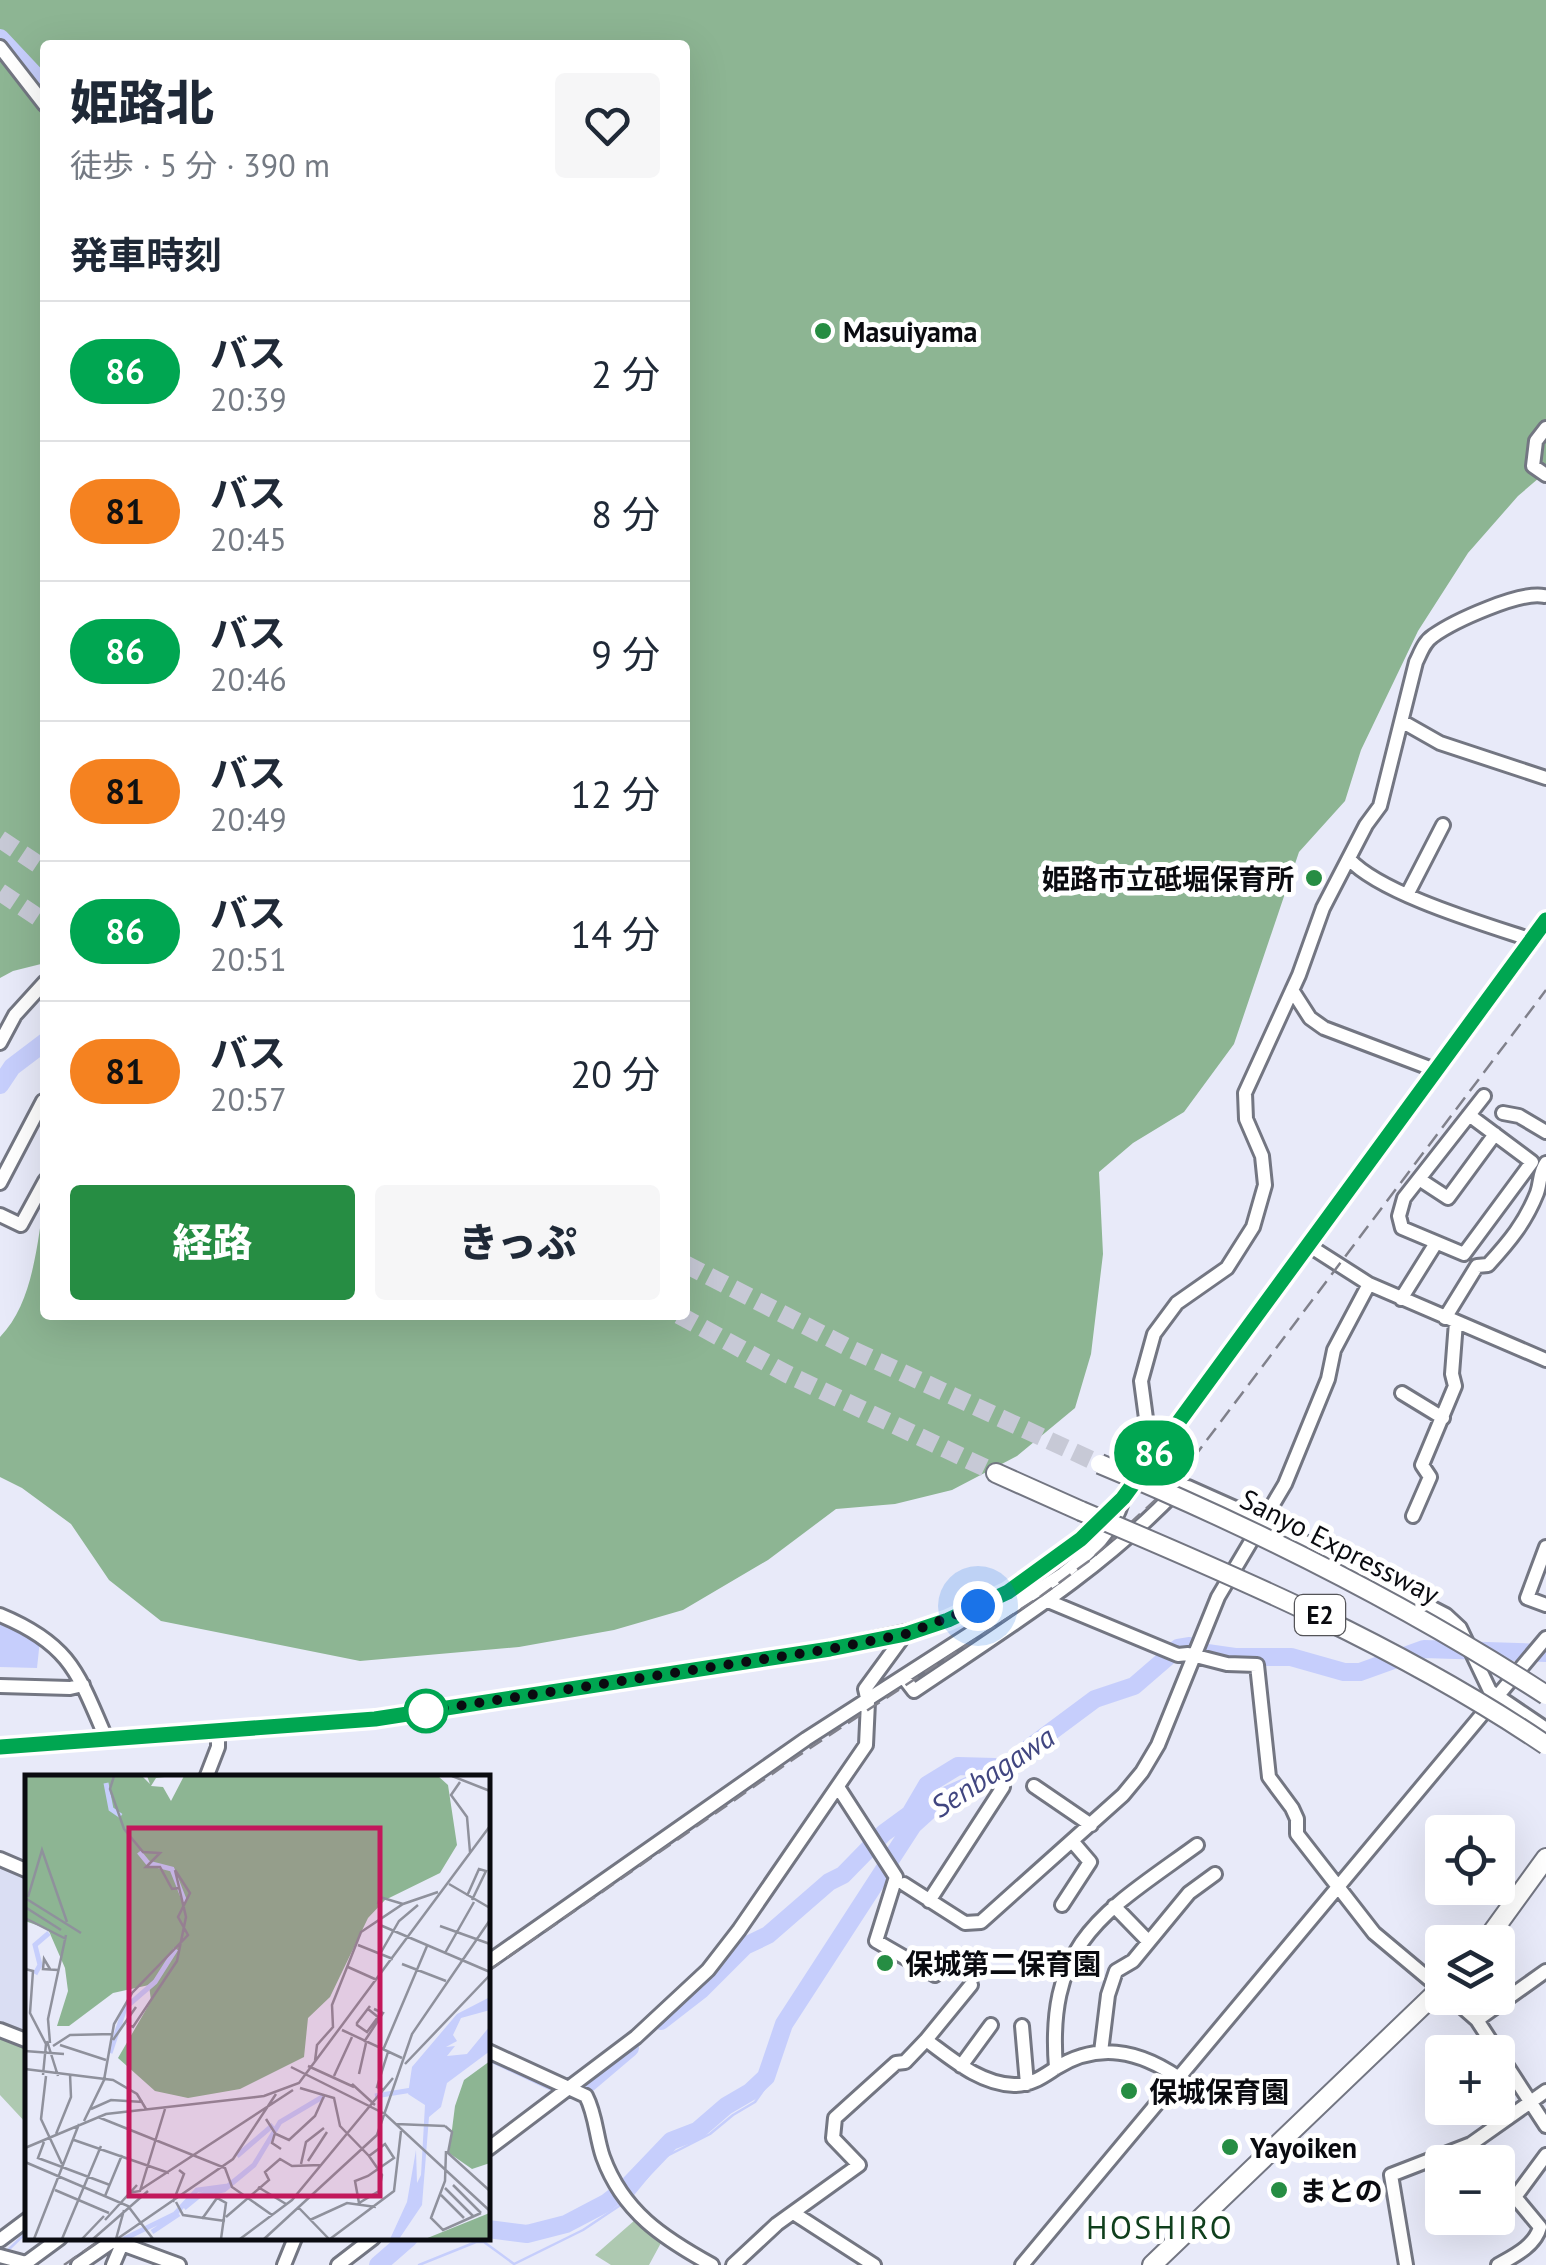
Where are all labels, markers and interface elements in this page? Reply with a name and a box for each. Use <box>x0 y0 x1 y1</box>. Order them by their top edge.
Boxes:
text: 姫路北 <box>70 71 214 133</box>
button: heart <box>555 73 660 178</box>
text: 徒歩 · 5 分 · 390 m <box>70 144 330 186</box>
text: 発車時刻 <box>70 230 222 279</box>
place label: Masuiyama <box>843 313 977 350</box>
marker: Masuiyama <box>812 320 834 342</box>
text: バス <box>210 328 286 377</box>
text: 86 <box>105 348 145 394</box>
text: 2 分 <box>591 349 660 398</box>
text: 20:39 <box>210 378 287 420</box>
text: バス <box>210 468 286 517</box>
text: 81 <box>105 488 145 534</box>
text: 8 分 <box>591 489 660 538</box>
text: 20:45 <box>210 518 287 560</box>
text: バス <box>210 608 286 657</box>
text: 86 <box>105 628 145 674</box>
text: 9 分 <box>591 629 660 678</box>
text: 20:46 <box>210 658 287 700</box>
text: バス <box>210 748 286 797</box>
text: 81 <box>105 768 145 814</box>
text: 12 分 <box>570 769 660 818</box>
text: 20:49 <box>210 798 287 840</box>
place label: 姫路市立砥堀保育所 <box>1042 860 1294 897</box>
marker: 姫路市立砥堀保育所 <box>1303 867 1325 889</box>
text: バス <box>210 888 286 937</box>
text: 86 <box>105 908 145 954</box>
text: 14 分 <box>570 909 660 958</box>
text: 20:51 <box>210 938 287 980</box>
text: バス <box>210 1028 286 1077</box>
text: 81 <box>105 1048 145 1094</box>
text: 20 分 <box>570 1049 660 1098</box>
text: 20:57 <box>210 1078 287 1120</box>
button: 経路 <box>70 1185 355 1300</box>
button: きっぷ <box>375 1185 660 1300</box>
line badge: 86 <box>1109 1420 1199 1486</box>
text: 86 <box>1134 1430 1174 1476</box>
street label: Sanyo Expressway <box>1234 1480 1446 1612</box>
your location <box>953 1581 1003 1631</box>
road number: E2 <box>1295 1595 1345 1635</box>
unlabelled marker <box>405 1690 447 1732</box>
water label: Senbagawa <box>923 1716 1062 1825</box>
inset map <box>25 1775 490 2240</box>
map controls <box>1425 1815 1515 2235</box>
button: locate <box>1425 1815 1515 1905</box>
button: layers <box>1425 1925 1515 2015</box>
place label: 保城第二保育園 <box>905 1945 1101 1982</box>
marker: 保城第二保育園 <box>874 1952 896 1974</box>
button: + <box>1425 2035 1515 2125</box>
place label: 保城保育園 <box>1149 2073 1289 2110</box>
marker: 保城保育園 <box>1118 2080 1140 2102</box>
place label: Yayoiken <box>1249 2129 1357 2166</box>
marker: Yayoiken <box>1219 2136 1241 2158</box>
button: − <box>1425 2145 1515 2235</box>
place label: まとの <box>1299 2172 1383 2209</box>
marker: まとの <box>1268 2179 1290 2201</box>
district label: HOSHIRO <box>1086 2206 1234 2248</box>

